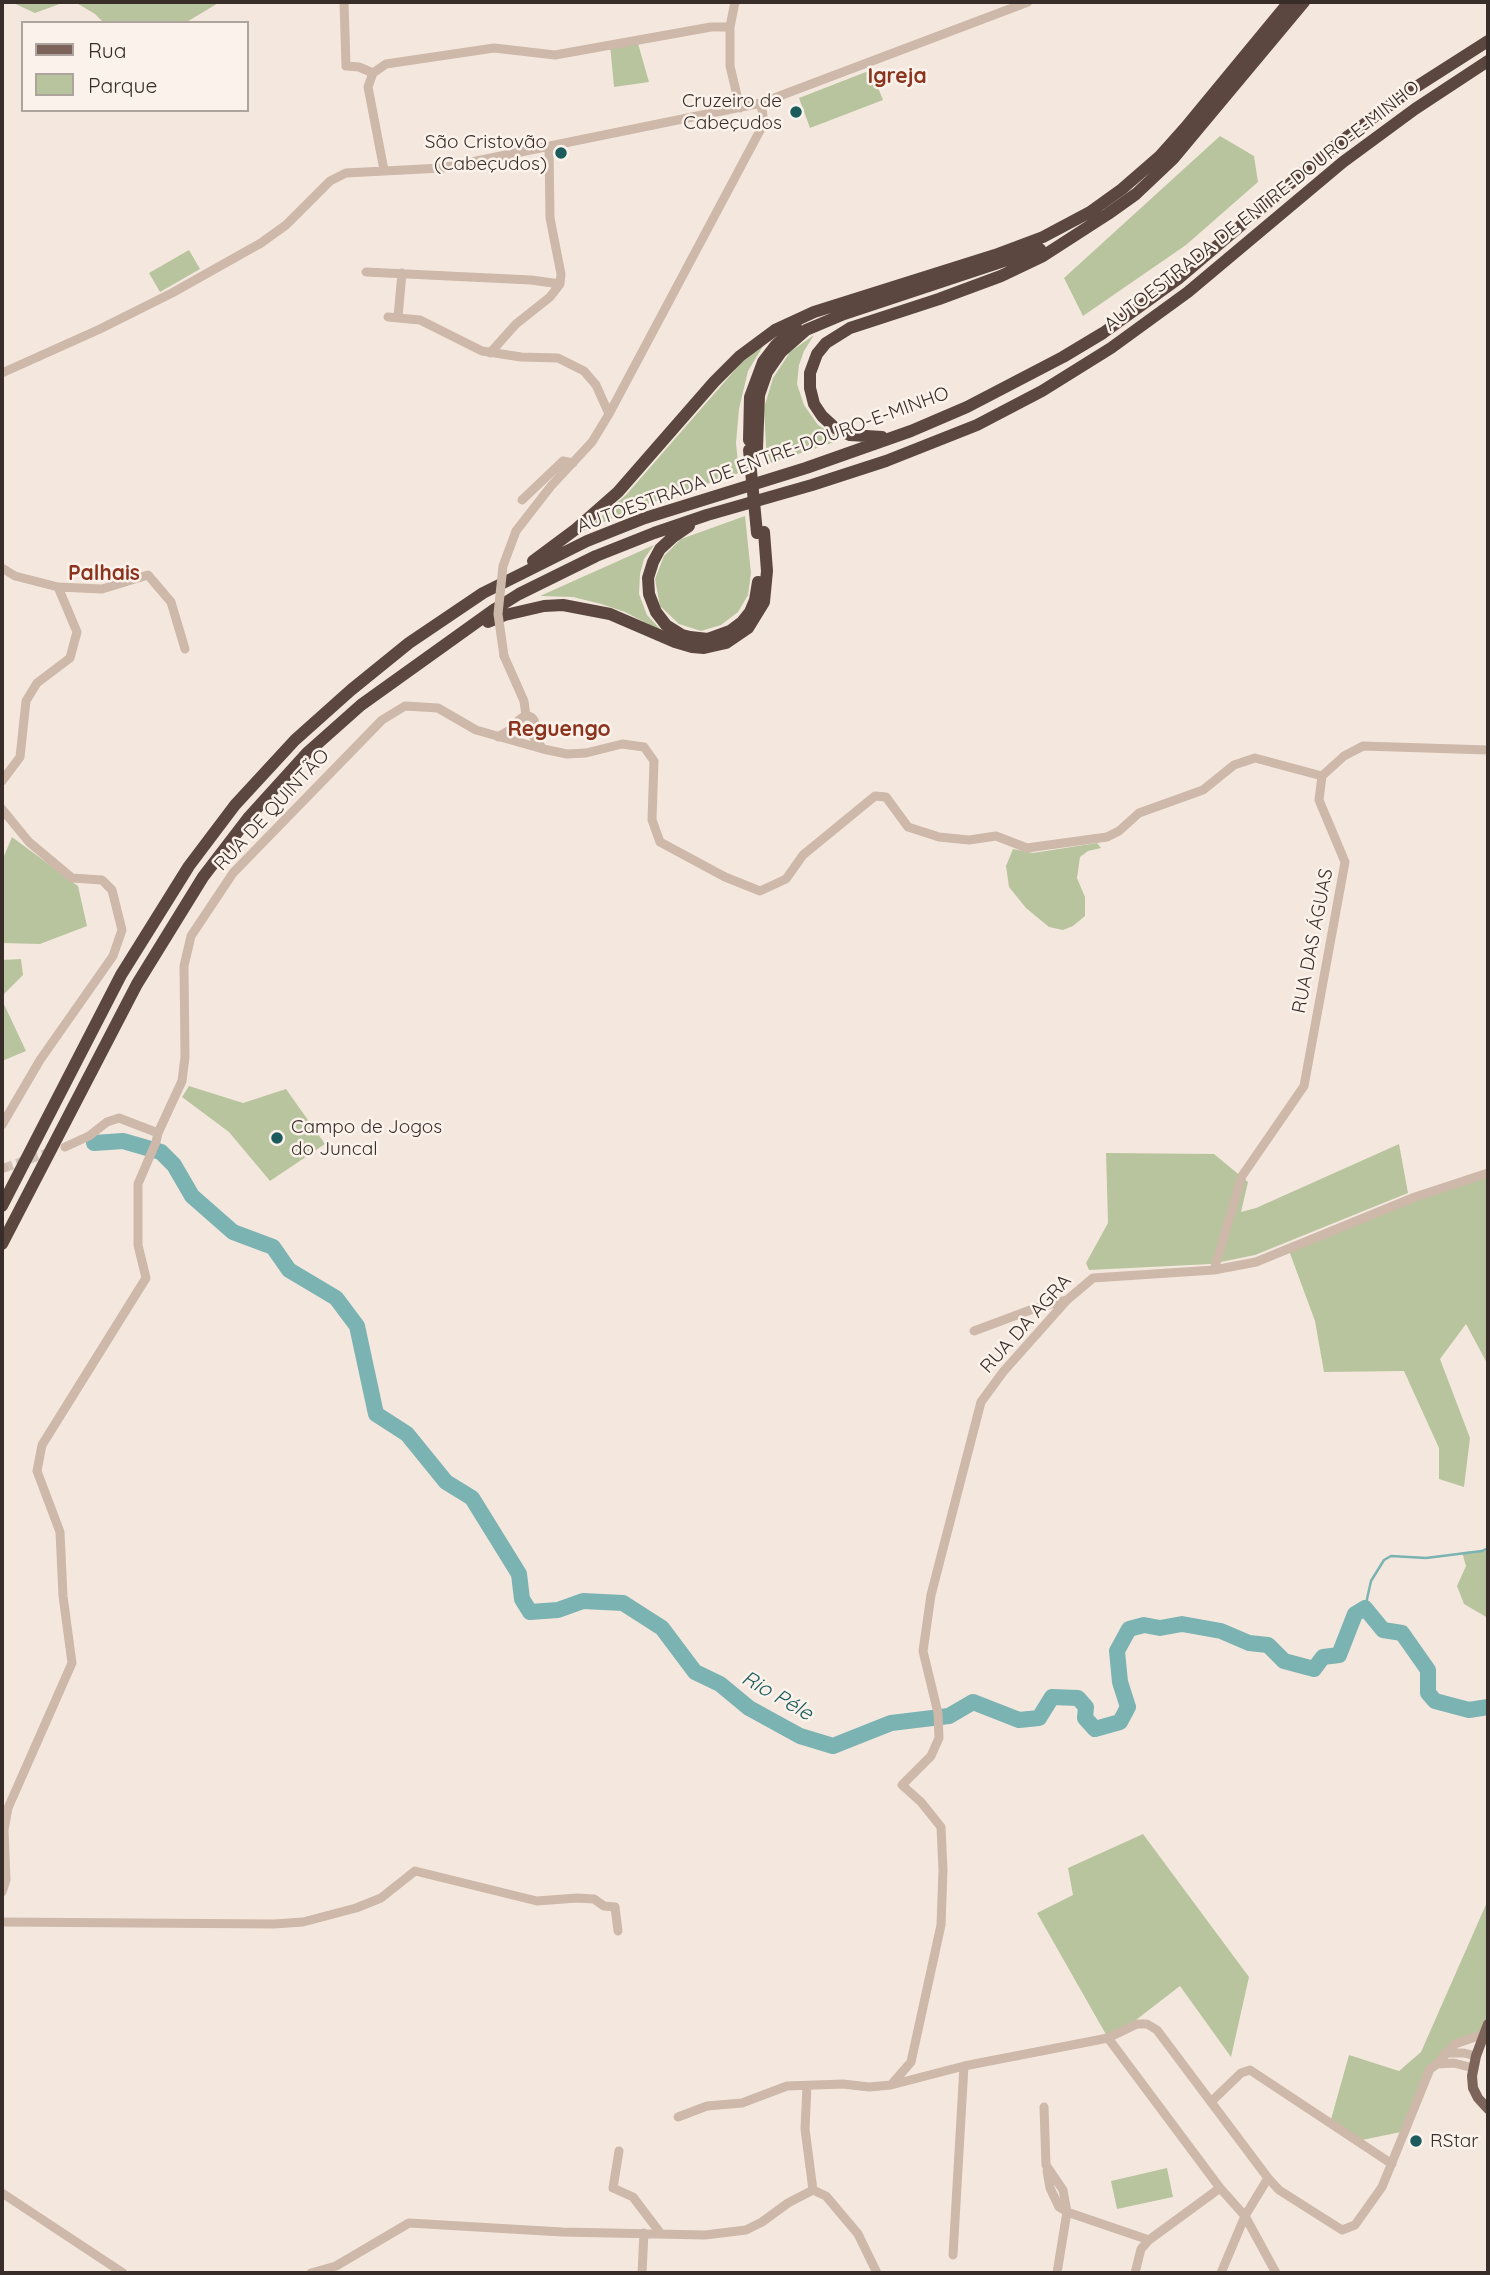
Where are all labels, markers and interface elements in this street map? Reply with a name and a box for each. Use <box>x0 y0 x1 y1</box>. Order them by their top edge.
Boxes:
legend <box>21 21 248 112</box>
text: Rua <box>88 37 127 63</box>
district label: Igreja <box>867 64 927 90</box>
text: Parque <box>88 72 157 98</box>
street label: AUTOESTRADA DE ENTRE-DOURO-E-MINHO <box>1100 76 1424 336</box>
place label: Cruzeiro de Cabeçudos <box>682 90 782 134</box>
marker: Cruzeiro de Cabeçudos <box>788 104 804 120</box>
place label: São Cristovão (Cabeçudos) <box>425 131 547 175</box>
marker: São Cristovão (Cabeçudos) <box>553 145 569 161</box>
street label: AUTOESTRADA DE ENTRE-DOURO-E-MINHO <box>574 382 952 538</box>
district label: Palhais <box>68 561 140 587</box>
district label: Reguengo <box>507 717 611 743</box>
street label: RUA DE QUINTÃO <box>210 744 334 876</box>
street label: RUA DAS ÁGUAS <box>1288 867 1338 1015</box>
place label: Campo de Jogos do Juncal <box>291 1116 442 1160</box>
marker: Campo de Jogos do Juncal <box>269 1130 285 1146</box>
street label: RUA DA AGRA <box>976 1270 1076 1378</box>
water label: Rio Péle <box>737 1666 817 1726</box>
place label: RStar <box>1430 2130 1479 2152</box>
marker: RStar <box>1408 2133 1424 2149</box>

